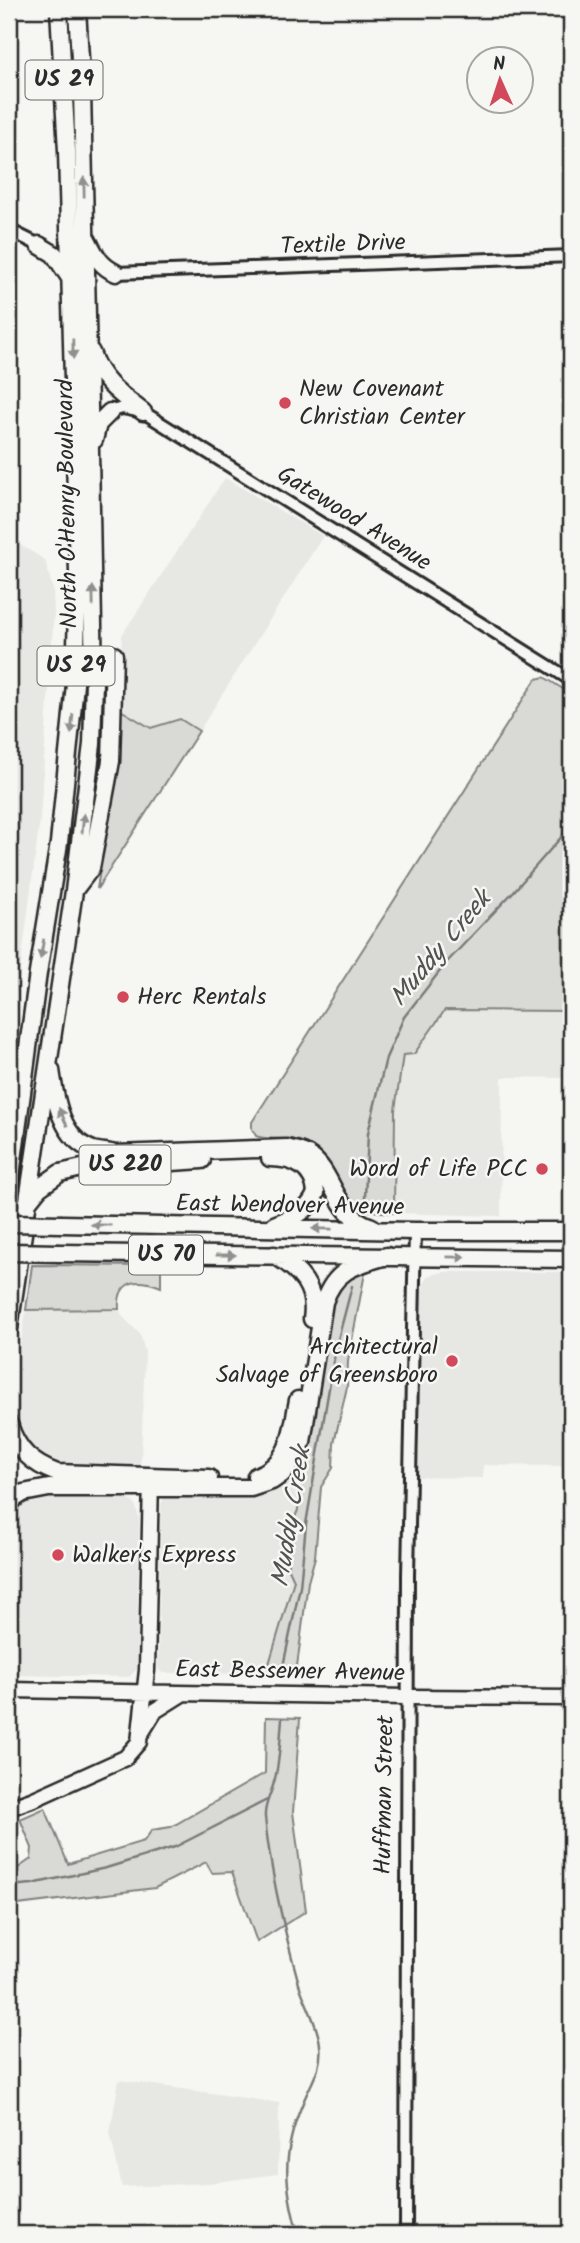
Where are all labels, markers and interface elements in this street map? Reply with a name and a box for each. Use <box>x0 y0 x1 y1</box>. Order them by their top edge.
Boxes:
north arrow <box>464 46 534 116</box>
text: N <box>492 50 506 80</box>
road number: US 29 <box>25 60 102 100</box>
one-way arrow <box>78 175 90 197</box>
street label: Textile Drive <box>280 223 406 267</box>
one-way arrow <box>67 339 79 361</box>
place label: New Covenant Christian Center <box>299 370 467 437</box>
street label: North O'Henry Boulevard <box>46 378 90 629</box>
marker: New Covenant Christian Center <box>277 395 293 411</box>
street label: Gatewood Avenue <box>269 456 439 582</box>
one-way arrow <box>87 585 98 607</box>
road number: US 29 <box>38 646 114 686</box>
one-way arrow <box>66 713 77 735</box>
one-way arrow <box>77 812 88 834</box>
water label: Muddy Creek <box>379 878 505 1017</box>
one-way arrow <box>36 938 47 960</box>
place label: Herc Rentals <box>137 978 266 1017</box>
marker: Herc Rentals <box>115 989 131 1005</box>
one-way arrow <box>57 1107 69 1127</box>
road number: US 220 <box>80 1146 170 1184</box>
place label: Word of Life PCC <box>349 1150 528 1189</box>
marker: Word of Life PCC <box>534 1161 550 1177</box>
street label: East Wendover Avenue <box>175 1185 405 1227</box>
one-way arrow <box>90 1219 112 1231</box>
one-way arrow <box>311 1223 333 1235</box>
road number: US 70 <box>129 1236 203 1274</box>
one-way arrow <box>215 1249 237 1261</box>
one-way arrow <box>445 1251 467 1263</box>
place label: Architectural Salvage of Greensboro <box>216 1328 438 1395</box>
marker: Architectural Salvage of Greensboro <box>444 1353 460 1369</box>
water label: Muddy Creek <box>260 1440 324 1590</box>
place label: Walker's Express <box>72 1536 236 1575</box>
marker: Walker's Express <box>50 1547 66 1563</box>
street label: East Bessemer Avenue <box>175 1650 405 1694</box>
street label: Huffman Street <box>364 1714 406 1875</box>

